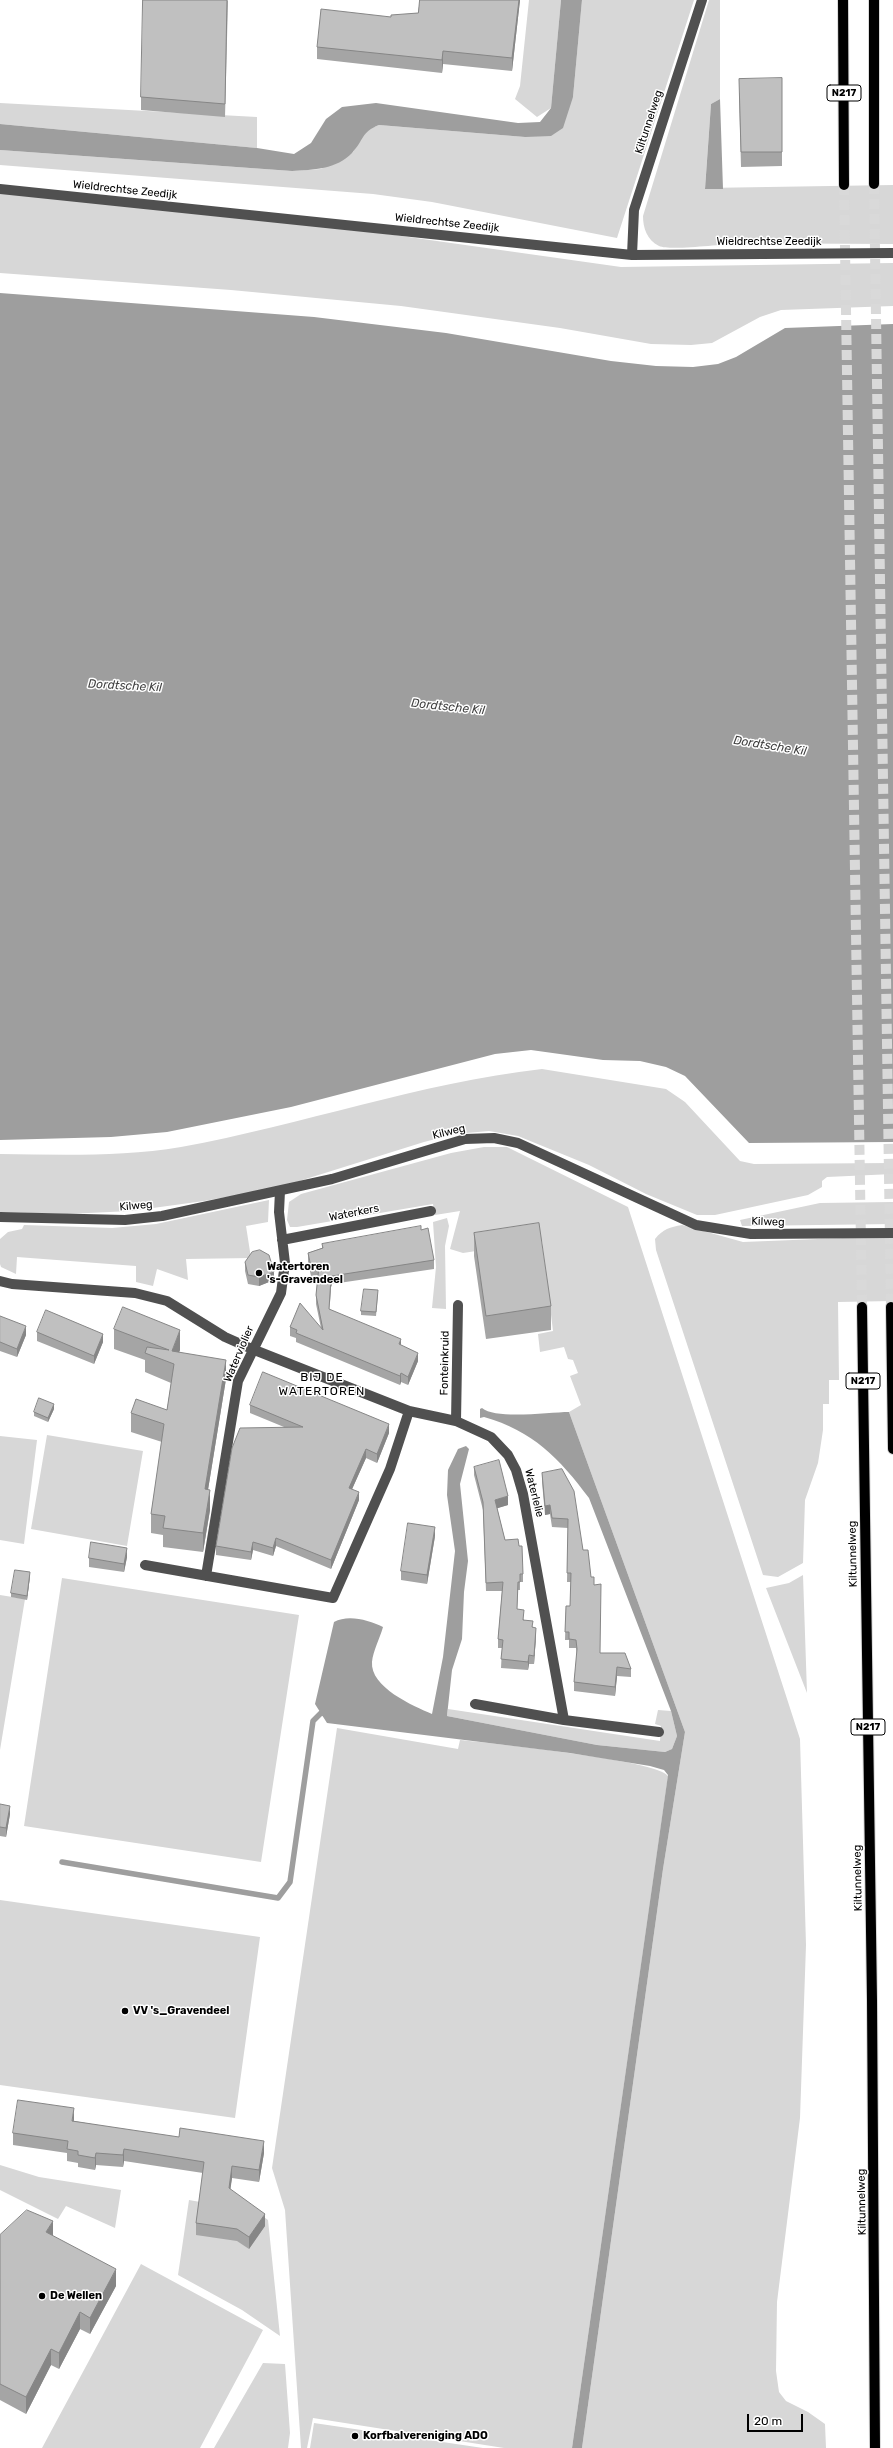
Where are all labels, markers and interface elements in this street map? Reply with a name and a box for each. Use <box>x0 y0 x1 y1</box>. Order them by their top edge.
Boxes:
road number: N217 <box>827 85 861 101</box>
street label: Kiltunnelweg <box>632 88 666 156</box>
street label: Wieldrechtse Zeedijk <box>72 178 178 202</box>
street label: Wieldrechtse Zeedijk <box>394 211 500 235</box>
street label: Wieldrechtse Zeedijk <box>717 235 821 249</box>
water label: Dordtsche Kil <box>88 677 162 695</box>
water label: Dordtsche Kil <box>410 696 486 718</box>
water label: Dordtsche Kil <box>732 733 808 759</box>
street label: Kilweg <box>431 1122 467 1142</box>
street label: Kilweg <box>119 1198 153 1214</box>
street label: Waterkers <box>328 1202 380 1224</box>
street label: Kilweg <box>751 1215 785 1229</box>
place label: Watertoren 's-Gravendeel <box>267 1260 343 1286</box>
marker: Watertoren 's-Gravendeel <box>254 1268 264 1278</box>
street label: Waterviolier <box>221 1324 257 1384</box>
street label: Fonteinkruid <box>438 1331 452 1395</box>
district label: BIJ DE WATERTOREN <box>279 1371 365 1399</box>
road number: N217 <box>846 1373 880 1389</box>
street label: Waterlelie <box>522 1467 546 1519</box>
street label: Kiltunnelweg <box>846 1521 860 1587</box>
road number: N217 <box>851 1719 885 1735</box>
street label: Kiltunnelweg <box>851 1845 865 1911</box>
place label: VV 's_Gravendeel <box>133 2004 229 2018</box>
marker: VV 's_Gravendeel <box>120 2006 130 2016</box>
street label: Kiltunnelweg <box>855 2169 869 2235</box>
place label: De Wellen <box>50 2289 102 2303</box>
marker: De Wellen <box>37 2291 47 2301</box>
scale bar <box>749 2406 805 2432</box>
text: 20 m <box>754 2414 782 2428</box>
place label: Korfbalvereniging ADO <box>363 2429 488 2443</box>
marker: Korfbalvereniging ADO <box>350 2431 360 2441</box>

